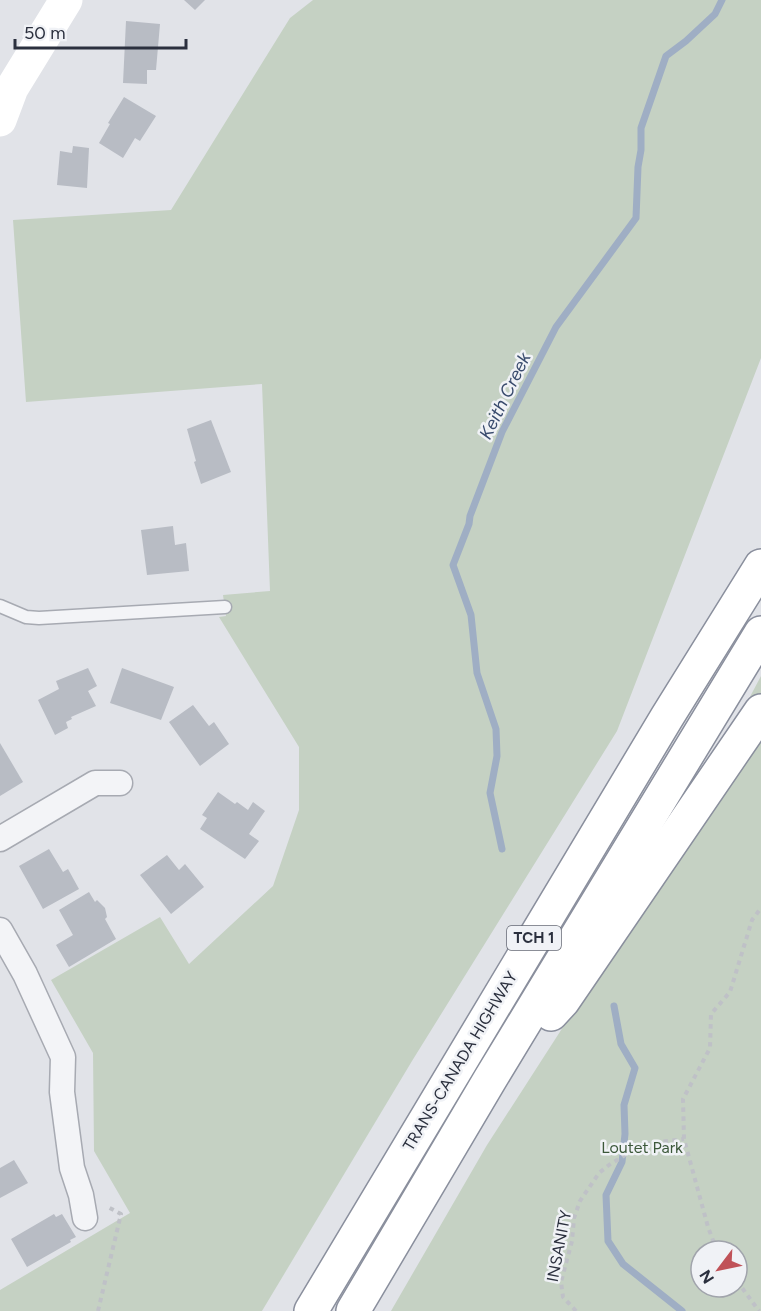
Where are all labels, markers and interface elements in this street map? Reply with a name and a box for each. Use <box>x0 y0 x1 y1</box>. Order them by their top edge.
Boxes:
scale bar <box>15 12 186 50</box>
text: 50 m <box>24 22 66 44</box>
water label: Keith Creek <box>475 348 536 443</box>
road number: TCH 1 <box>507 926 561 950</box>
street label: TRANS-CANADA HIGHWAY <box>399 968 521 1154</box>
park label: Loutet Park <box>601 1138 683 1157</box>
street label: INSANITY <box>543 1208 575 1283</box>
north arrow <box>689 1239 749 1299</box>
text: N <box>695 1266 718 1287</box>

